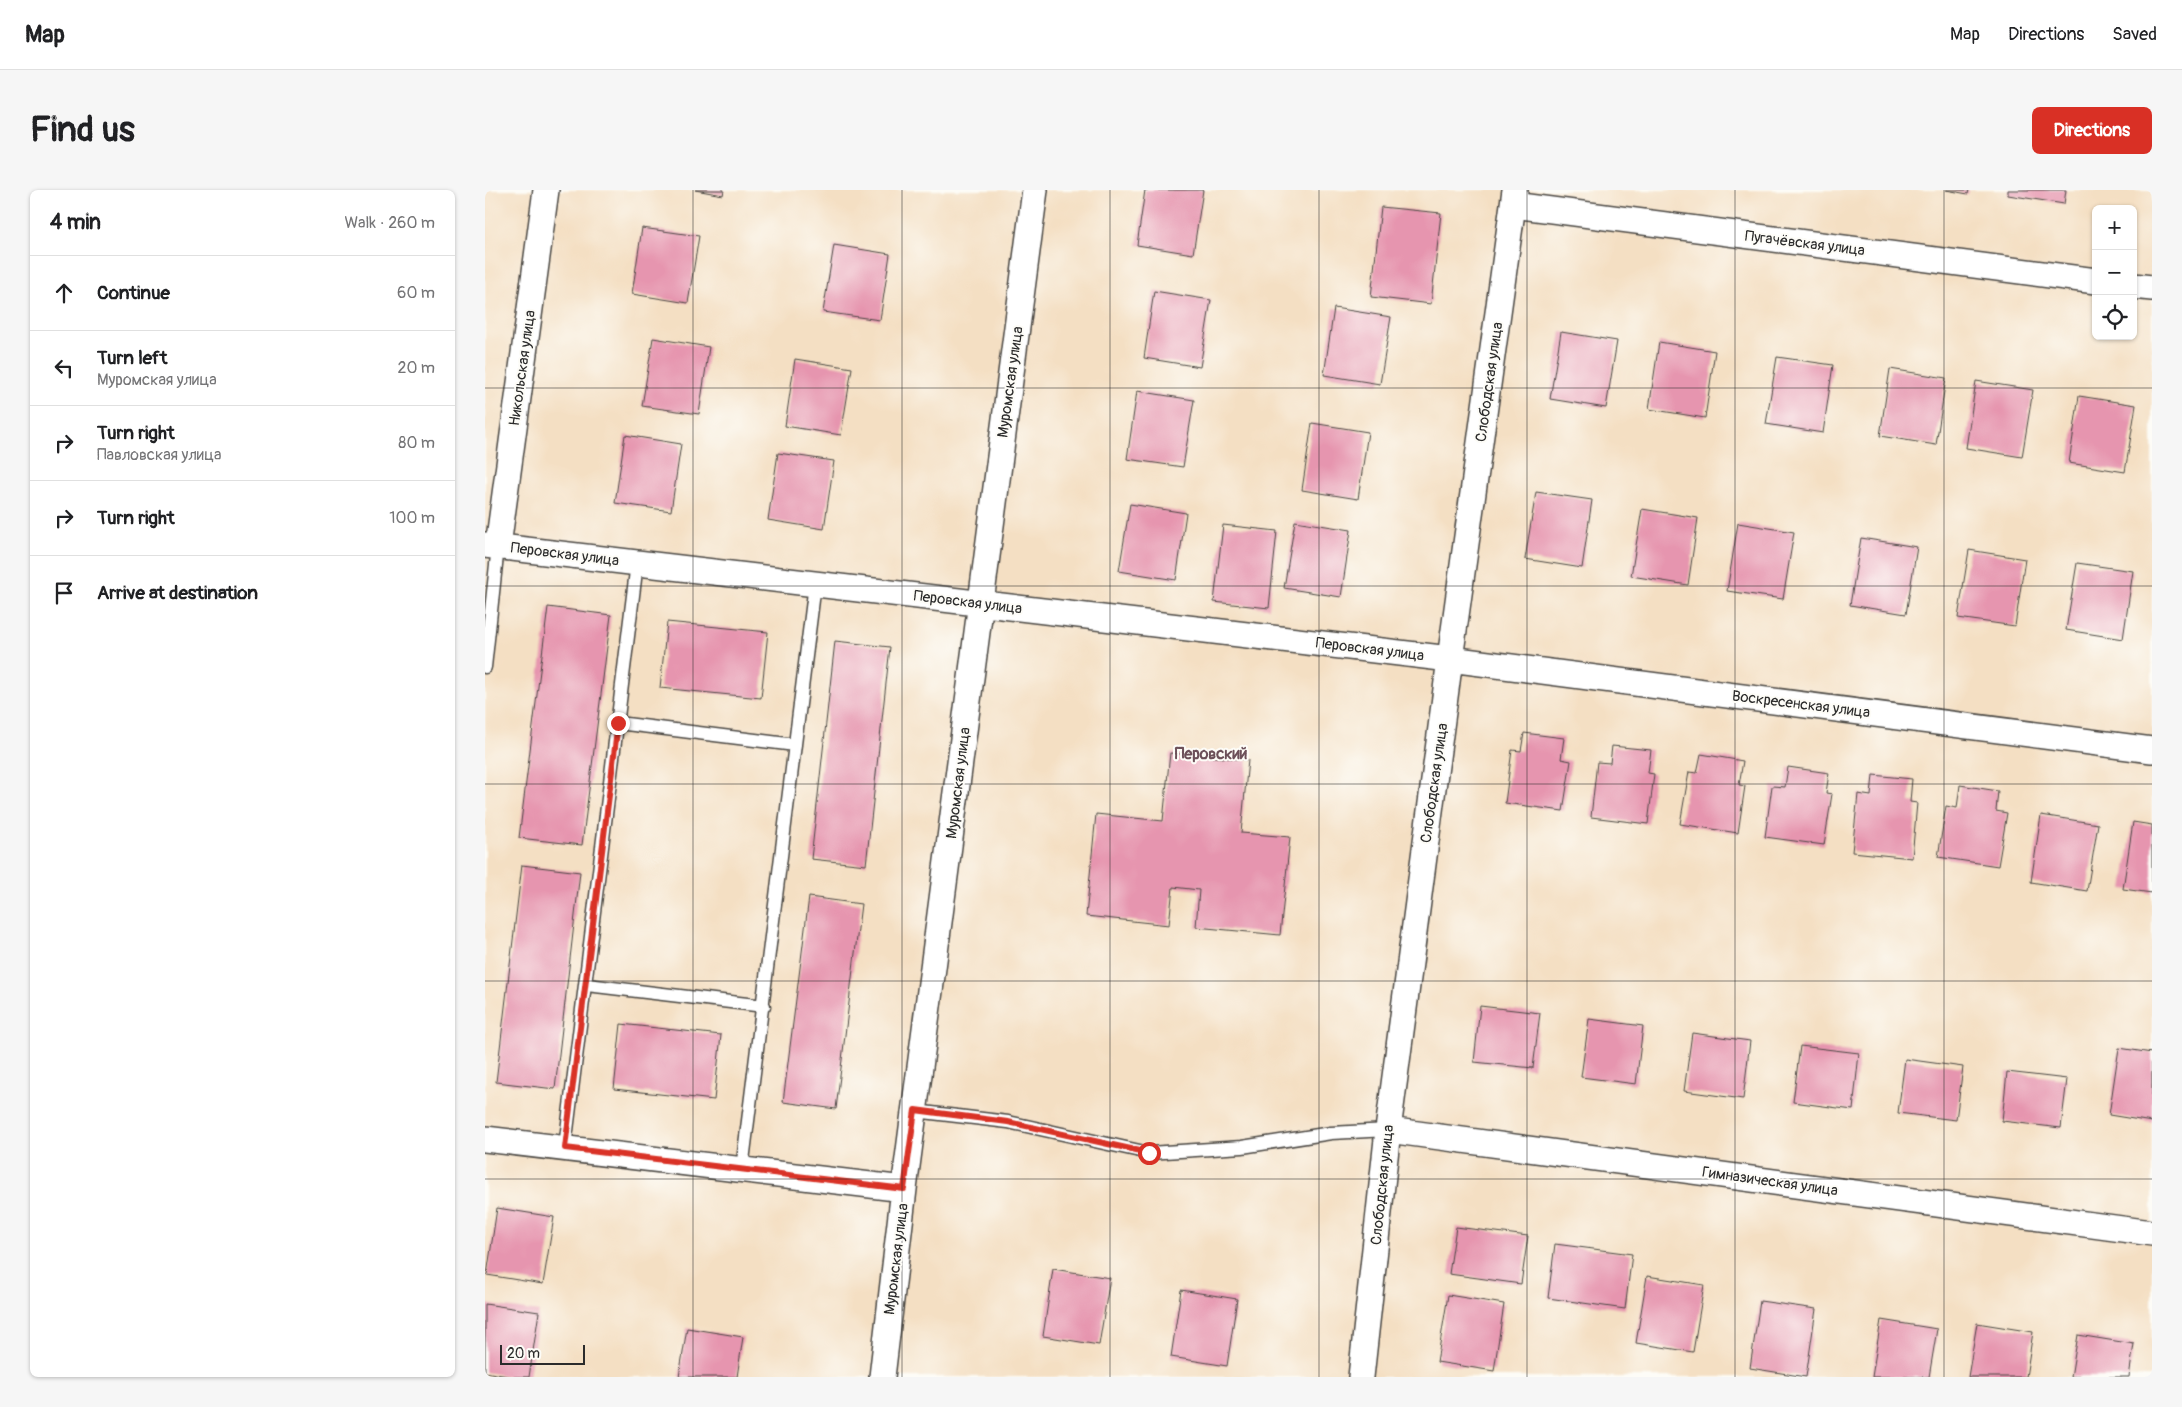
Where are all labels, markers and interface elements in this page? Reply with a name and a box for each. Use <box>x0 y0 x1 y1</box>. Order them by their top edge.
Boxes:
text: Map <box>25 20 65 49</box>
text: Map <box>1950 23 1980 46</box>
text: Directions <box>2008 23 2084 46</box>
text: Saved <box>2112 23 2157 46</box>
button: Directions <box>2032 107 2152 154</box>
text: Find us <box>30 108 135 152</box>
map controls <box>2092 205 2137 340</box>
button: + <box>2092 205 2137 250</box>
text: 4 min <box>50 209 101 236</box>
text: Walk · 260 m <box>344 213 435 233</box>
street label: Пугачёвская улица <box>1744 227 1866 260</box>
button: − <box>2092 250 2137 295</box>
icon: ahead <box>50 279 78 307</box>
text: Continue <box>97 281 170 305</box>
text: 60 m <box>397 283 435 303</box>
button: locate <box>2092 295 2137 340</box>
street label: Никольская улица <box>505 309 540 427</box>
street label: Слободская улица <box>1472 321 1507 443</box>
street label: Муромская улица <box>993 325 1028 439</box>
text: Turn left <box>97 346 167 370</box>
icon: left <box>50 354 78 382</box>
text: 20 m <box>397 358 435 378</box>
text: Муромская улица <box>97 370 217 390</box>
text: Turn right <box>97 421 175 445</box>
icon: right <box>50 429 78 457</box>
text: 80 m <box>398 433 435 453</box>
text: Павловская улица <box>97 445 221 465</box>
icon: right <box>50 504 78 532</box>
text: Turn right <box>97 506 175 530</box>
text: 100 m <box>389 508 435 528</box>
street label: Перовская улица <box>510 538 620 571</box>
icon: arrive <box>50 579 78 607</box>
text: Arrive at destination <box>97 581 258 605</box>
street label: Перовская улица <box>913 586 1023 619</box>
street label: Перовская улица <box>1315 633 1425 666</box>
street label: Воскресенская улица <box>1731 687 1871 722</box>
route end <box>607 712 630 735</box>
street label: Слободская улица <box>1417 722 1452 844</box>
street label: Муромская улица <box>942 726 975 840</box>
district label: Перовский <box>1175 744 1248 764</box>
street label: Слободская улица <box>1367 1124 1398 1246</box>
route start <box>1138 1142 1161 1165</box>
street label: Гимназическая улица <box>1701 1163 1839 1200</box>
street label: Муромская улица <box>880 1202 913 1316</box>
scale bar <box>500 1342 585 1365</box>
text: 20 m <box>507 1345 540 1362</box>

